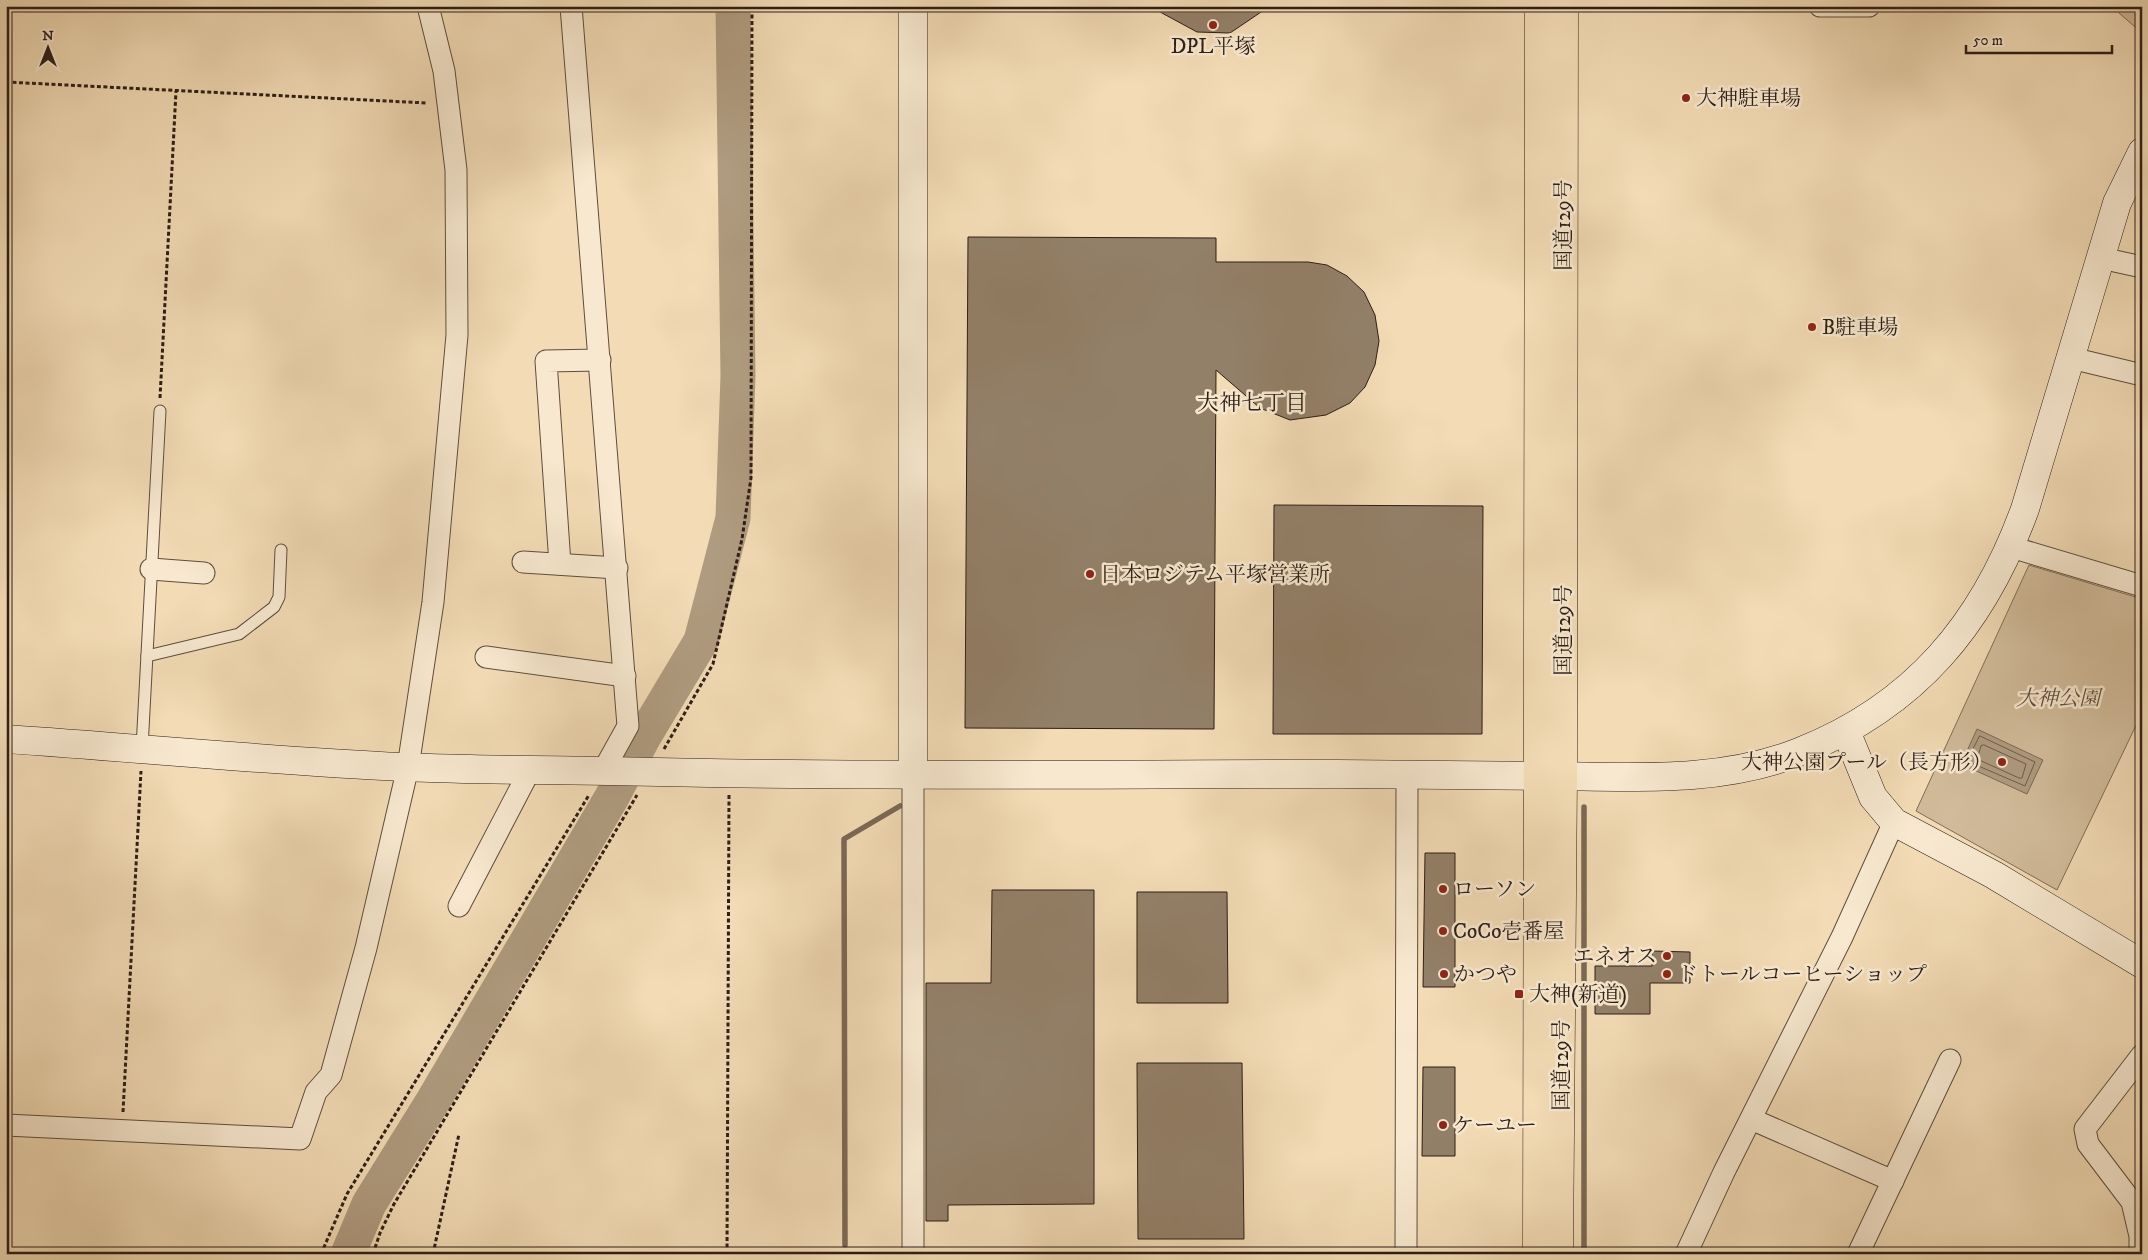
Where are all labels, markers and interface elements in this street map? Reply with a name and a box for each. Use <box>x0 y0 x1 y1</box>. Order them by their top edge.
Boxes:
marker: DPL平塚 <box>1207 19 1219 31</box>
north arrow <box>22 22 72 72</box>
scale bar <box>1966 22 2112 54</box>
text: N <box>42 27 54 45</box>
text: 50 m <box>1973 31 2003 50</box>
place label: DPL平塚 <box>1171 34 1255 60</box>
place label: 大神駐車場 <box>1696 86 1801 112</box>
marker: 大神駐車場 <box>1680 92 1692 104</box>
street label: 国道129号 <box>1551 179 1577 271</box>
place label: B駐車場 <box>1822 315 1898 341</box>
marker: B駐車場 <box>1806 321 1818 333</box>
district label: 大神七丁目 <box>1197 390 1307 417</box>
place label: 日本ロジテム平塚営業所 <box>1100 562 1330 588</box>
marker: 日本ロジテム平塚営業所 <box>1084 568 1096 580</box>
street label: 国道129号 <box>1551 584 1577 676</box>
park label: 大神公園 <box>2016 686 2103 712</box>
place label: 大神公園プール（長方形） <box>1741 750 1992 776</box>
marker: 大神公園プール（長方形） <box>1996 756 2008 768</box>
place label: ローソン <box>1453 877 1536 903</box>
marker: ローソン <box>1437 883 1449 895</box>
place label: CoCo壱番屋 <box>1453 919 1564 945</box>
marker: CoCo壱番屋 <box>1437 925 1449 937</box>
place label: エネオス <box>1573 944 1657 970</box>
marker: エネオス <box>1661 950 1673 962</box>
place label: かつや <box>1454 962 1517 988</box>
place label: ドトールコーヒーショップ <box>1677 962 1927 988</box>
marker: かつや <box>1438 968 1450 980</box>
marker: ドトールコーヒーショップ <box>1661 968 1673 980</box>
place label: 大神(新道) <box>1529 982 1627 1008</box>
marker: 大神(新道) <box>1513 988 1525 1000</box>
street label: 国道129号 <box>1549 1019 1575 1111</box>
place label: ケーユー <box>1453 1113 1537 1139</box>
marker: ケーユー <box>1437 1119 1449 1131</box>

